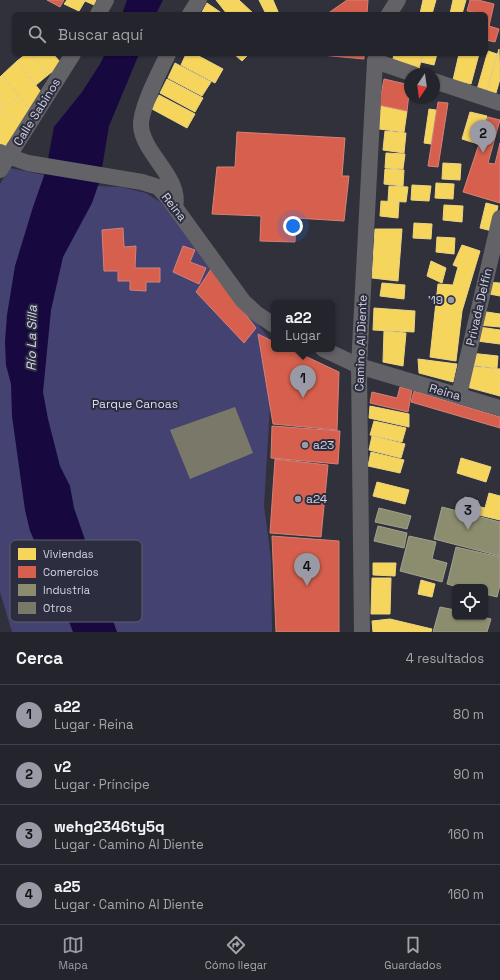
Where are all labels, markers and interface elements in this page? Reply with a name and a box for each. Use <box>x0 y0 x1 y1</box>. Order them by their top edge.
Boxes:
search box <box>12 12 488 56</box>
icon: search <box>26 23 48 45</box>
text: Buscar aquí <box>58 25 143 44</box>
north arrow <box>404 68 440 104</box>
street label: Calle Sabinos <box>10 75 64 149</box>
pin: 2 <box>470 120 496 153</box>
street label: Reina <box>158 190 190 225</box>
your location <box>283 216 303 236</box>
street label: Privada Delfín <box>462 267 496 347</box>
place label: '19 <box>428 292 443 308</box>
street label: Camino Al Diente <box>351 294 371 392</box>
marker: '19 <box>446 295 456 305</box>
popup <box>271 300 335 352</box>
water label: Río La Silla <box>22 305 41 371</box>
text: a22 <box>285 308 312 327</box>
text: Lugar <box>285 327 321 344</box>
pin: 1 <box>290 365 316 398</box>
street label: Reina <box>427 380 463 404</box>
park label: Parque Canoas <box>92 396 178 412</box>
place label: a23 <box>313 437 334 453</box>
marker: a23 <box>300 440 310 450</box>
place label: a24 <box>306 491 328 507</box>
marker: a24 <box>293 494 303 504</box>
pin: 3 <box>455 497 481 530</box>
legend <box>10 540 142 622</box>
text: Viviendas <box>43 547 94 561</box>
pin: 4 <box>294 553 320 586</box>
text: Comercios <box>43 565 99 579</box>
text: Industria <box>43 583 91 597</box>
map controls <box>452 584 488 620</box>
button: locate <box>452 584 488 620</box>
text: Otros <box>43 601 72 615</box>
text: Cerca <box>16 647 63 669</box>
text: 4 resultados <box>406 650 484 667</box>
text: a22 <box>54 697 81 716</box>
text: 1 <box>26 706 32 723</box>
text: 80 m <box>453 706 484 723</box>
text: Lugar · Reina <box>54 716 133 733</box>
text: v2 <box>54 757 71 776</box>
text: 2 <box>25 766 33 783</box>
text: 90 m <box>453 766 484 783</box>
text: Lugar · Príncipe <box>54 776 150 793</box>
text: wehg2346ty5q <box>54 817 165 836</box>
text: 3 <box>25 826 33 843</box>
text: 160 m <box>448 826 484 843</box>
text: Lugar · Camino Al Diente <box>54 836 204 853</box>
text: a25 <box>54 877 81 896</box>
text: 4 <box>25 886 33 903</box>
text: 160 m <box>448 886 484 903</box>
text: Lugar · Camino Al Diente <box>54 896 204 913</box>
tab: Mapa <box>59 934 88 972</box>
tab: Cómo llegar <box>205 934 267 972</box>
tab: Guardados <box>384 934 441 972</box>

